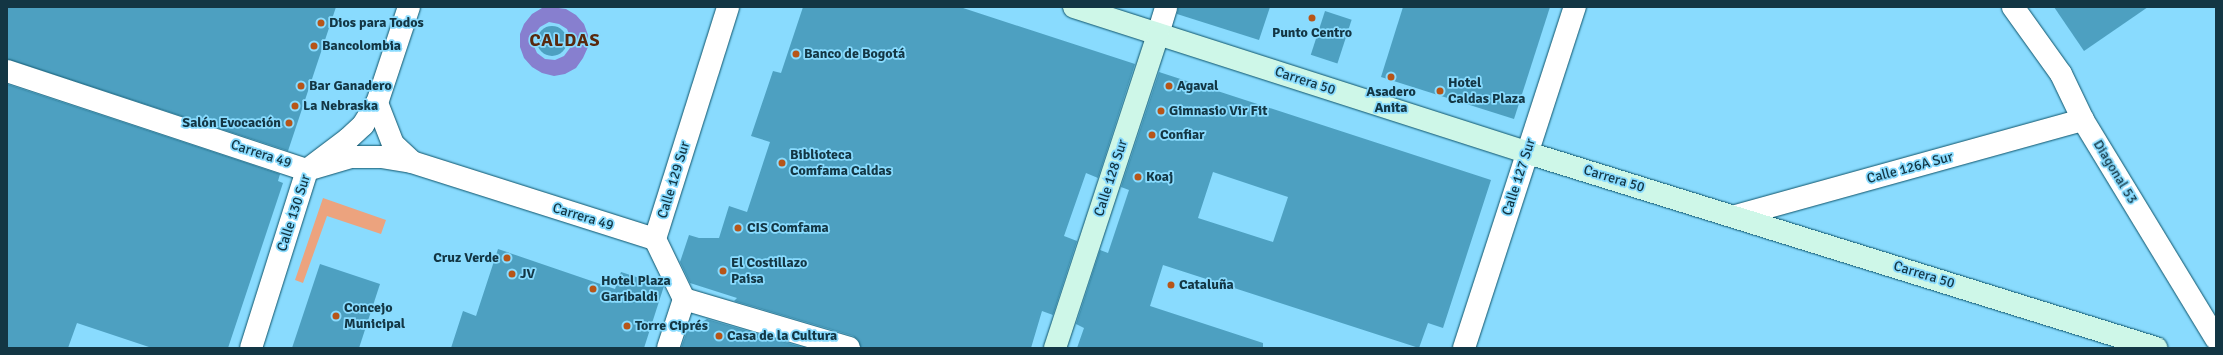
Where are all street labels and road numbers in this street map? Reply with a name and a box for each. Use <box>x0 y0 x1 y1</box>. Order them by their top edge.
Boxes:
street label: Carrera 50 <box>1273 63 1337 99</box>
street label: Carrera 49 <box>229 136 293 172</box>
street label: Calle 127 Sur <box>1499 136 1539 218</box>
street label: Calle 128 Sur <box>1091 137 1131 219</box>
street label: Diagonal 53 <box>2089 137 2141 207</box>
street label: Calle 129 Sur <box>654 139 694 221</box>
street label: Calle 126A Sur <box>1865 148 1955 188</box>
street label: Carrera 50 <box>1581 162 1647 196</box>
street label: Calle 130 Sur <box>274 172 314 254</box>
street label: Carrera 49 <box>550 200 616 234</box>
street label: Carrera 50 <box>1891 258 1957 292</box>

